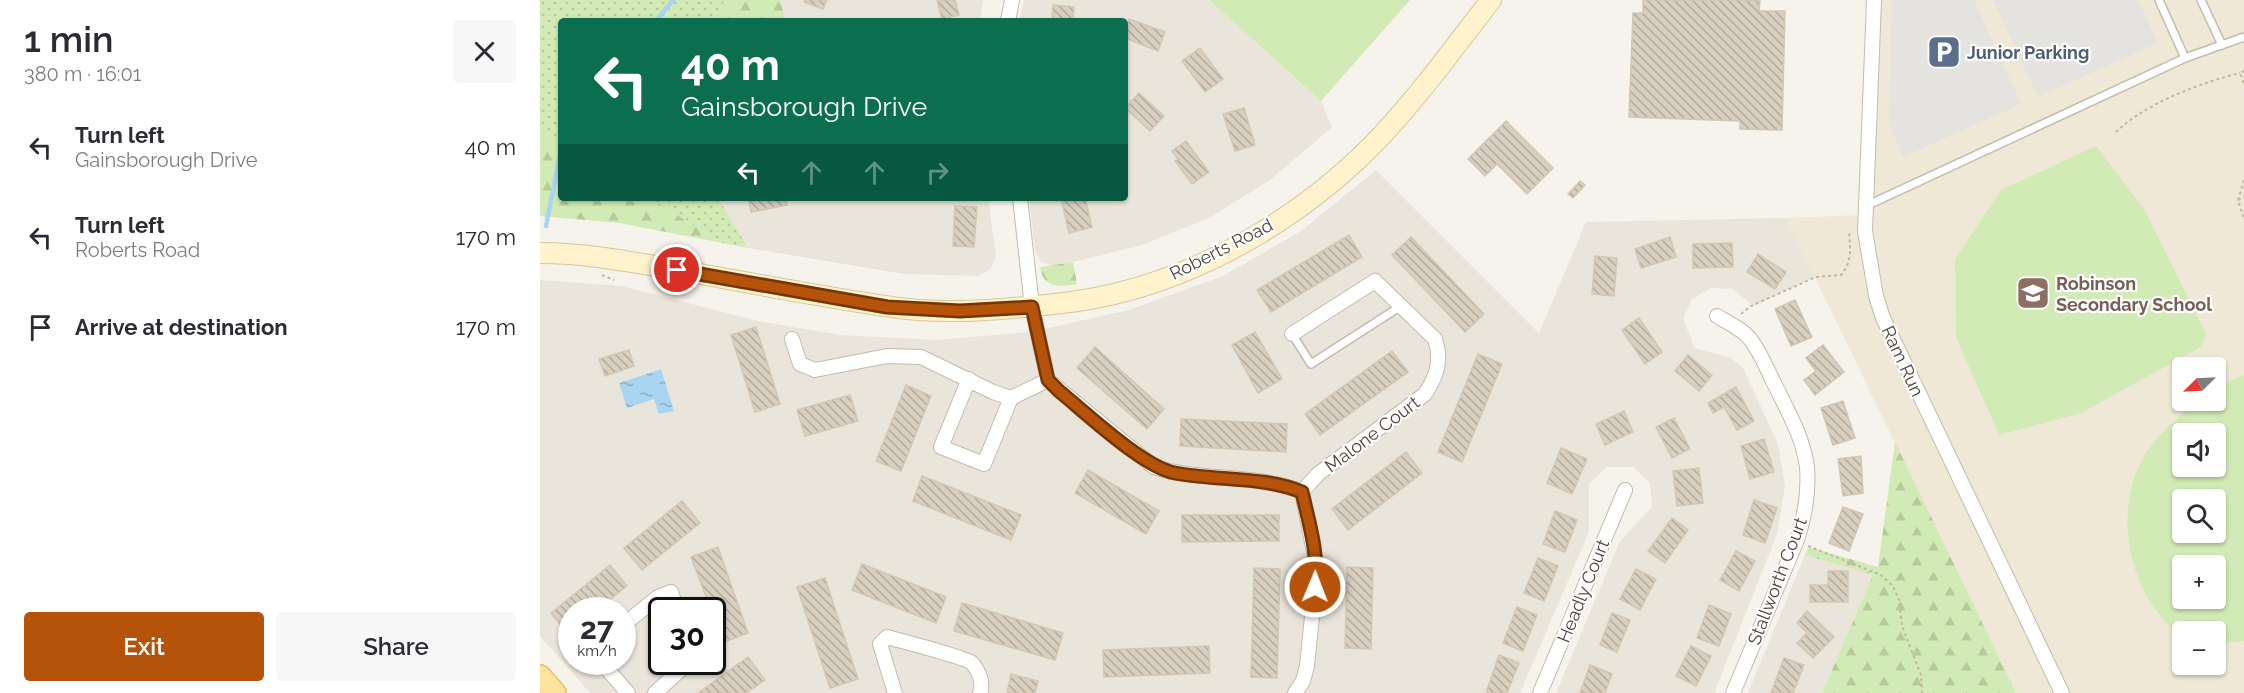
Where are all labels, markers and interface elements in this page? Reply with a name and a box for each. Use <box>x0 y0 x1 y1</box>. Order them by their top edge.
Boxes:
text: 1 min <box>24 18 113 60</box>
button: close <box>453 20 516 83</box>
parking icon: Junior Parking <box>1926 34 1962 70</box>
text: 40 m <box>681 41 780 90</box>
icon: left <box>582 42 660 120</box>
place label: Junior Parking <box>1967 42 2089 63</box>
text: 380 m · 16:01 <box>24 62 141 86</box>
text: Gainsborough Drive <box>681 91 927 122</box>
text: Turn left <box>75 122 165 148</box>
icon: left <box>24 131 57 164</box>
text: 40 m <box>465 134 516 160</box>
text: Gainsborough Drive <box>75 148 257 172</box>
icon: left <box>732 156 765 189</box>
icon: ahead <box>795 156 828 189</box>
icon: ahead <box>858 156 891 189</box>
icon: right <box>921 156 954 189</box>
text: Turn left <box>75 212 165 238</box>
street label: Roberts Road <box>1166 214 1276 284</box>
icon: left <box>24 221 57 254</box>
text: 170 m <box>456 224 516 250</box>
text: Roberts Road <box>75 238 200 262</box>
pin <box>651 244 702 295</box>
icon: arrive <box>660 253 693 286</box>
place label: Robinson Secondary School <box>2056 273 2212 315</box>
school or university icon: Robinson Secondary School <box>2015 275 2051 311</box>
icon: arrive <box>24 311 57 344</box>
text: Arrive at destination <box>75 314 288 340</box>
text: 170 m <box>456 314 516 340</box>
street label: Ram Run <box>1878 322 1928 400</box>
north arrow <box>2172 357 2226 411</box>
map controls <box>2172 357 2226 675</box>
street label: Malone Court <box>1321 392 1423 476</box>
button: sound <box>2172 423 2226 477</box>
button: search <box>2172 489 2226 543</box>
street label: Stallworth Court <box>1743 514 1811 648</box>
street label: Headly Court <box>1553 536 1613 646</box>
position arrow <box>1283 555 1347 619</box>
button: + <box>2172 555 2226 609</box>
speed limit sign: 30 <box>648 597 726 675</box>
text: 27 <box>580 611 614 646</box>
button: Exit <box>24 612 264 681</box>
button: Share <box>276 612 516 681</box>
button: − <box>2172 621 2226 675</box>
text: km/h <box>577 642 617 660</box>

